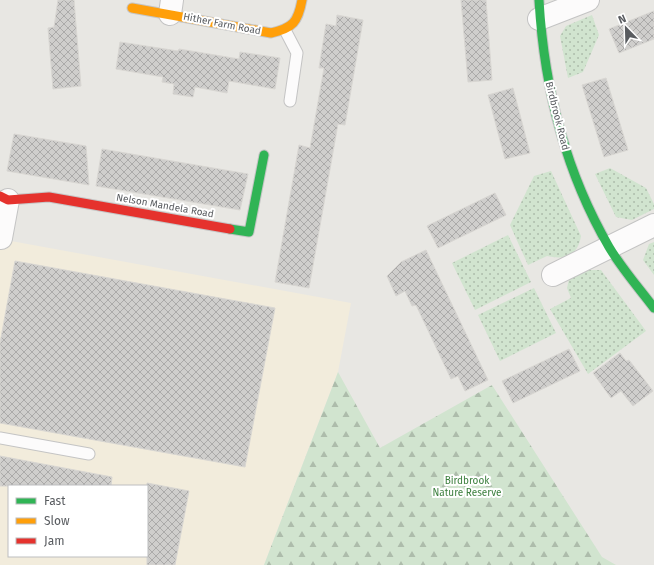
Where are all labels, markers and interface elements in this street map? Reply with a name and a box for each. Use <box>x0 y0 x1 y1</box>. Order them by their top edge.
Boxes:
north arrow <box>606 8 646 48</box>
street label: Hither Farm Road <box>182 11 262 37</box>
text: N <box>616 12 628 27</box>
street label: Birdbrook Road <box>543 80 571 152</box>
street label: Nelson Mandela Road <box>115 192 215 220</box>
park label: Birdbrook Nature Reserve <box>432 475 502 499</box>
legend <box>8 485 148 557</box>
text: Fast <box>44 494 66 508</box>
text: Slow <box>44 514 70 528</box>
text: Jam <box>44 534 64 548</box>

